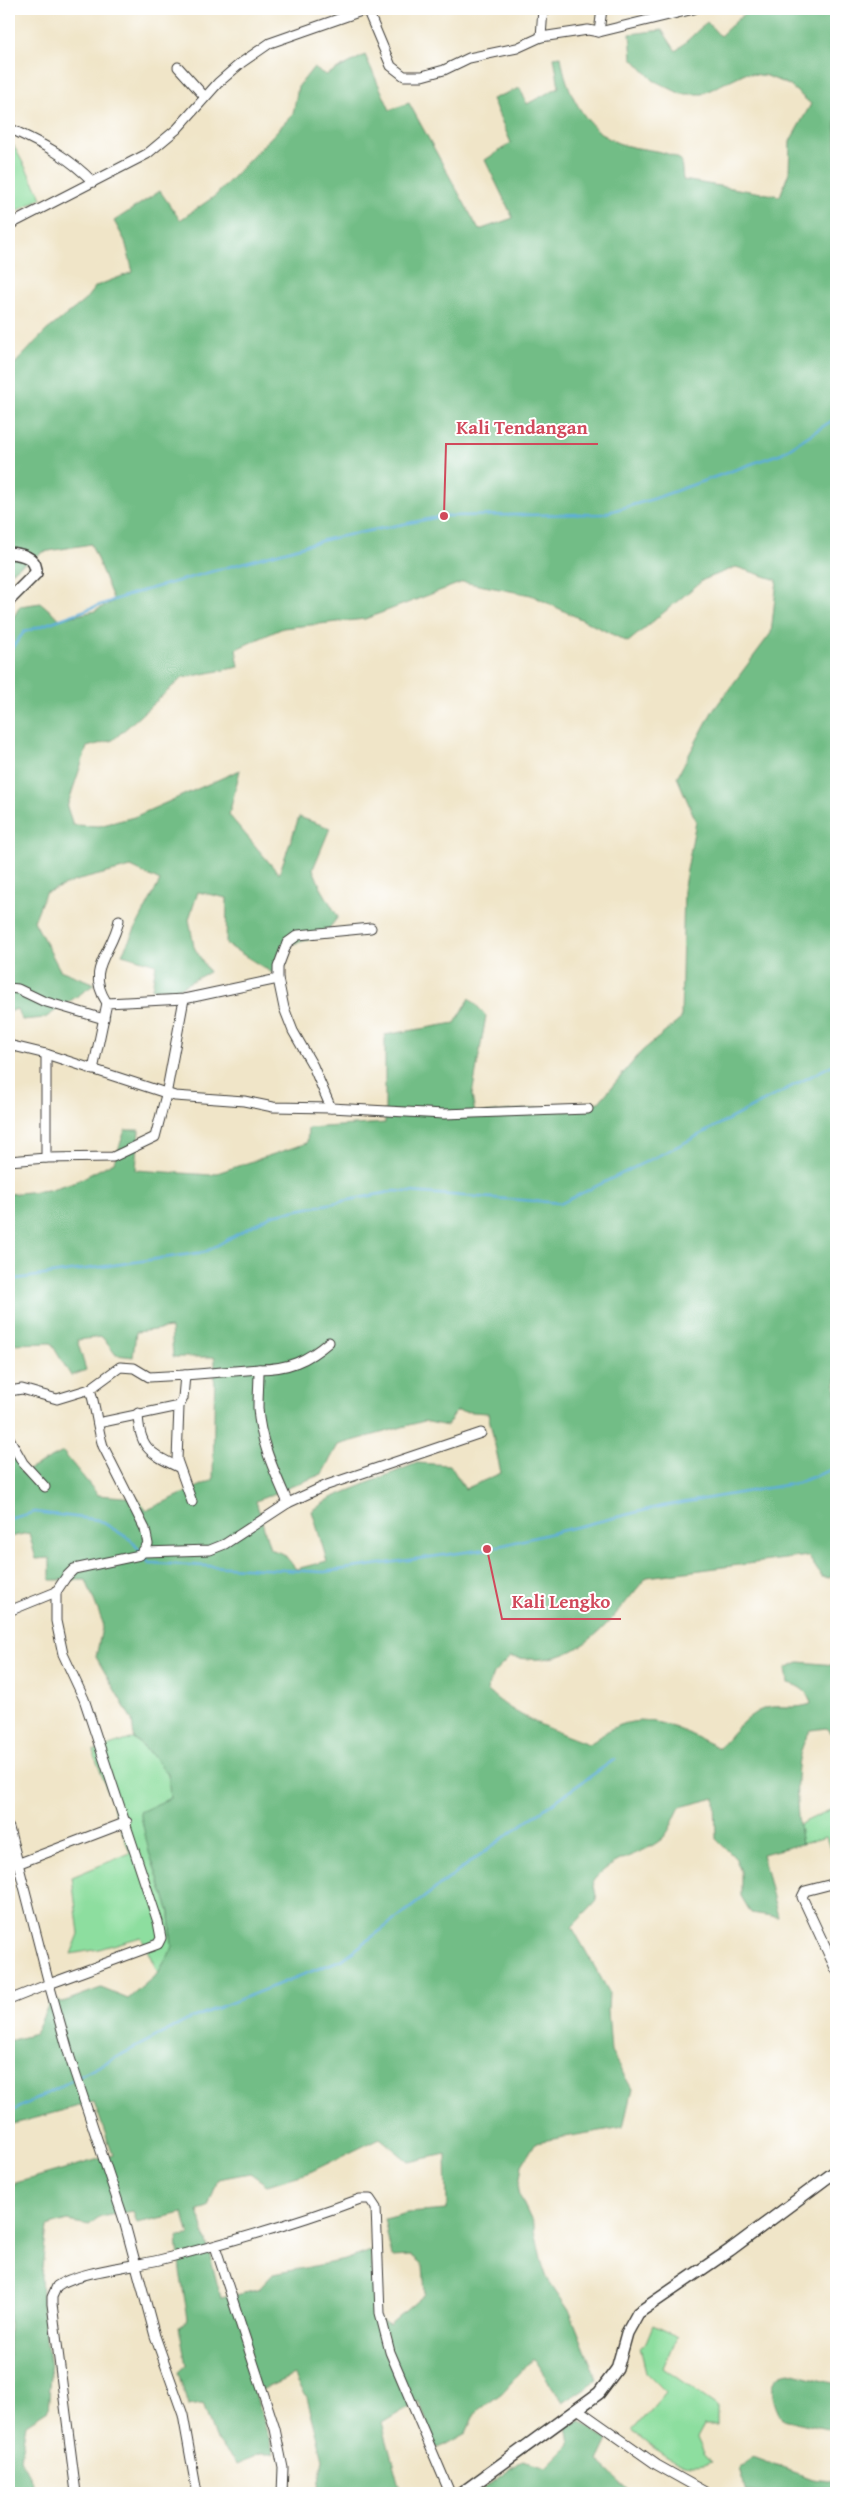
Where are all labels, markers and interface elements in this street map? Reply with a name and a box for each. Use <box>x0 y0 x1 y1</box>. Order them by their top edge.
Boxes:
callout: Kali Tendangan <box>446 410 598 444</box>
text: Kali Tendangan <box>456 413 589 441</box>
callout: Kali Lengko <box>502 1585 621 1619</box>
text: Kali Lengko <box>512 1587 610 1615</box>

